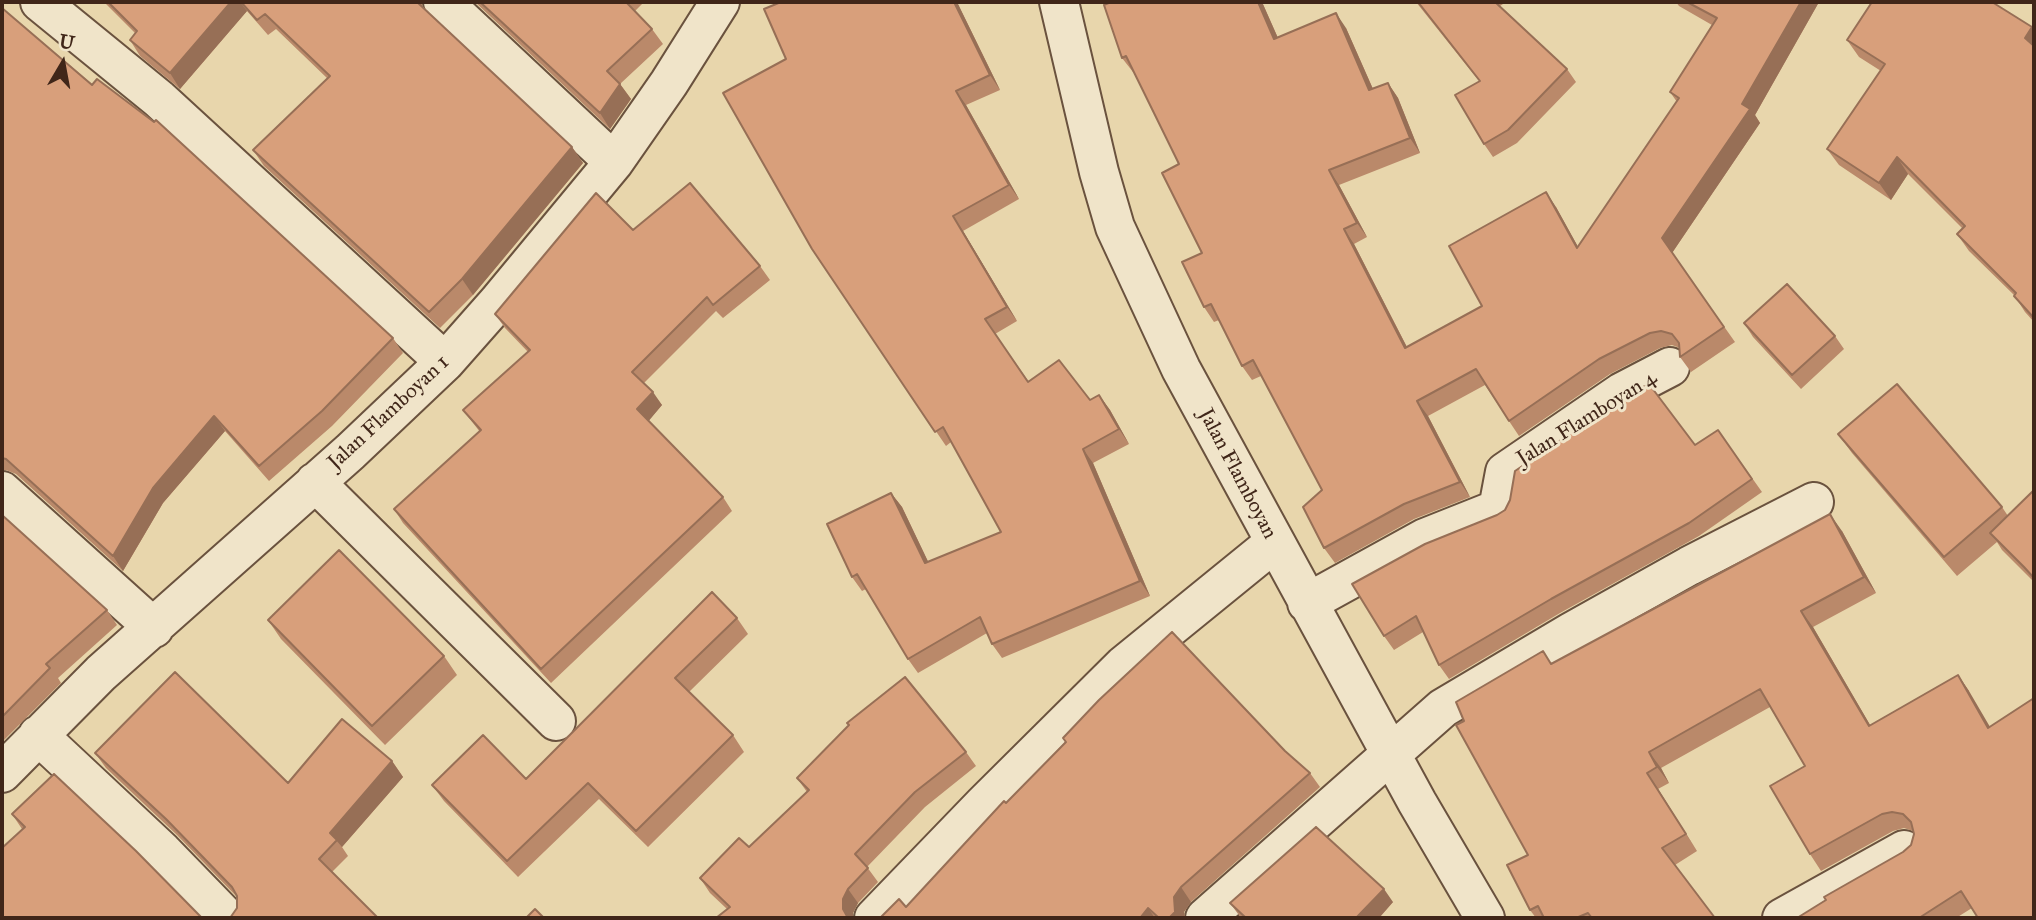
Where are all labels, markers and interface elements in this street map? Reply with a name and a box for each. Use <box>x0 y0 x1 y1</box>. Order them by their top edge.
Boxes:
north arrow <box>28 28 98 98</box>
text: U <box>57 29 76 54</box>
street label: Jalan Flamboyan 1 <box>323 350 455 476</box>
street label: Jalan Flamboyan 4 <box>1512 366 1662 472</box>
street label: Jalan Flamboyan <box>1192 405 1282 543</box>

